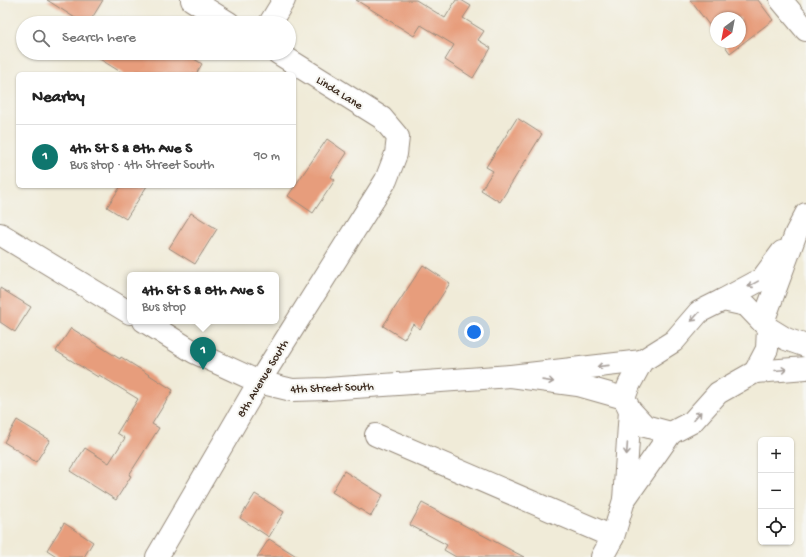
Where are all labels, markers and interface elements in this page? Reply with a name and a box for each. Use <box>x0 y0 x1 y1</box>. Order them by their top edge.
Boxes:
north arrow <box>710 12 746 48</box>
search box <box>16 16 296 60</box>
icon: search <box>30 27 52 49</box>
text: Search here <box>62 29 136 47</box>
street label: Linda Lane <box>313 74 365 114</box>
text: Nearby <box>32 88 85 108</box>
text: 4th St S & 8th Ave S <box>70 140 192 158</box>
text: 1 <box>42 149 48 164</box>
text: 90 m <box>254 149 280 164</box>
text: Bus stop · 4th Street South <box>70 158 215 173</box>
popup <box>127 272 279 324</box>
one-way arrow <box>747 280 759 288</box>
text: 4th St S & 8th Ave S <box>142 282 264 300</box>
text: Bus stop <box>142 300 186 315</box>
one-way arrow <box>690 312 700 322</box>
your location <box>464 322 484 342</box>
pin: 1 <box>190 337 216 370</box>
street label: 8th Avenue South <box>235 337 293 421</box>
one-way arrow <box>597 362 610 369</box>
one-way arrow <box>774 366 787 373</box>
one-way arrow <box>542 377 555 385</box>
street label: 4th Street South <box>290 381 375 397</box>
one-way arrow <box>693 411 702 422</box>
map controls <box>758 437 794 545</box>
button: + <box>758 437 794 473</box>
one-way arrow <box>624 442 631 455</box>
button: − <box>758 473 794 509</box>
button: locate <box>758 509 794 545</box>

